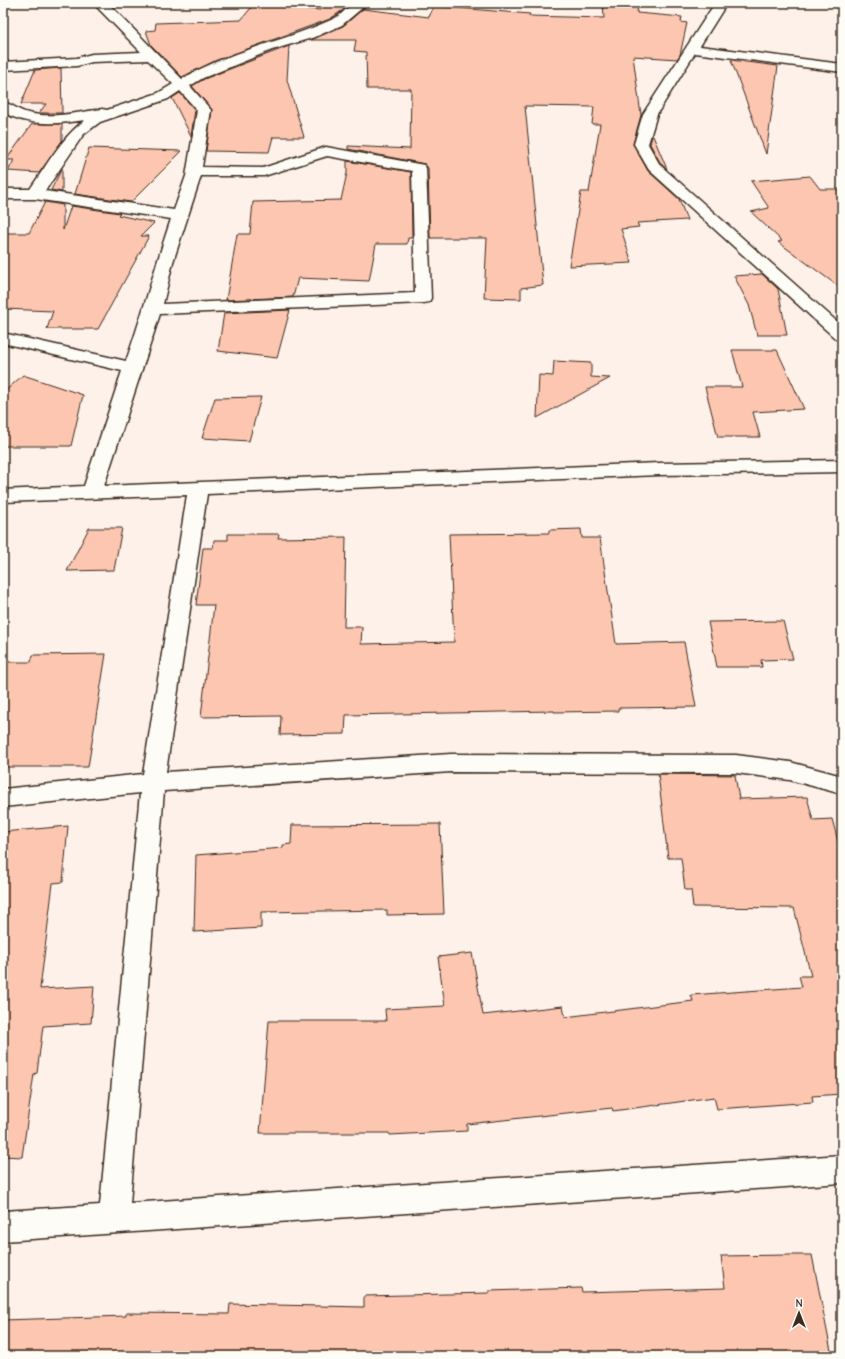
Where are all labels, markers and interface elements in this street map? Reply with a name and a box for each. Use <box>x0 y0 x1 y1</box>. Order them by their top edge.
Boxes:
north arrow <box>779 1293 819 1333</box>
text: N <box>795 1297 803 1310</box>

